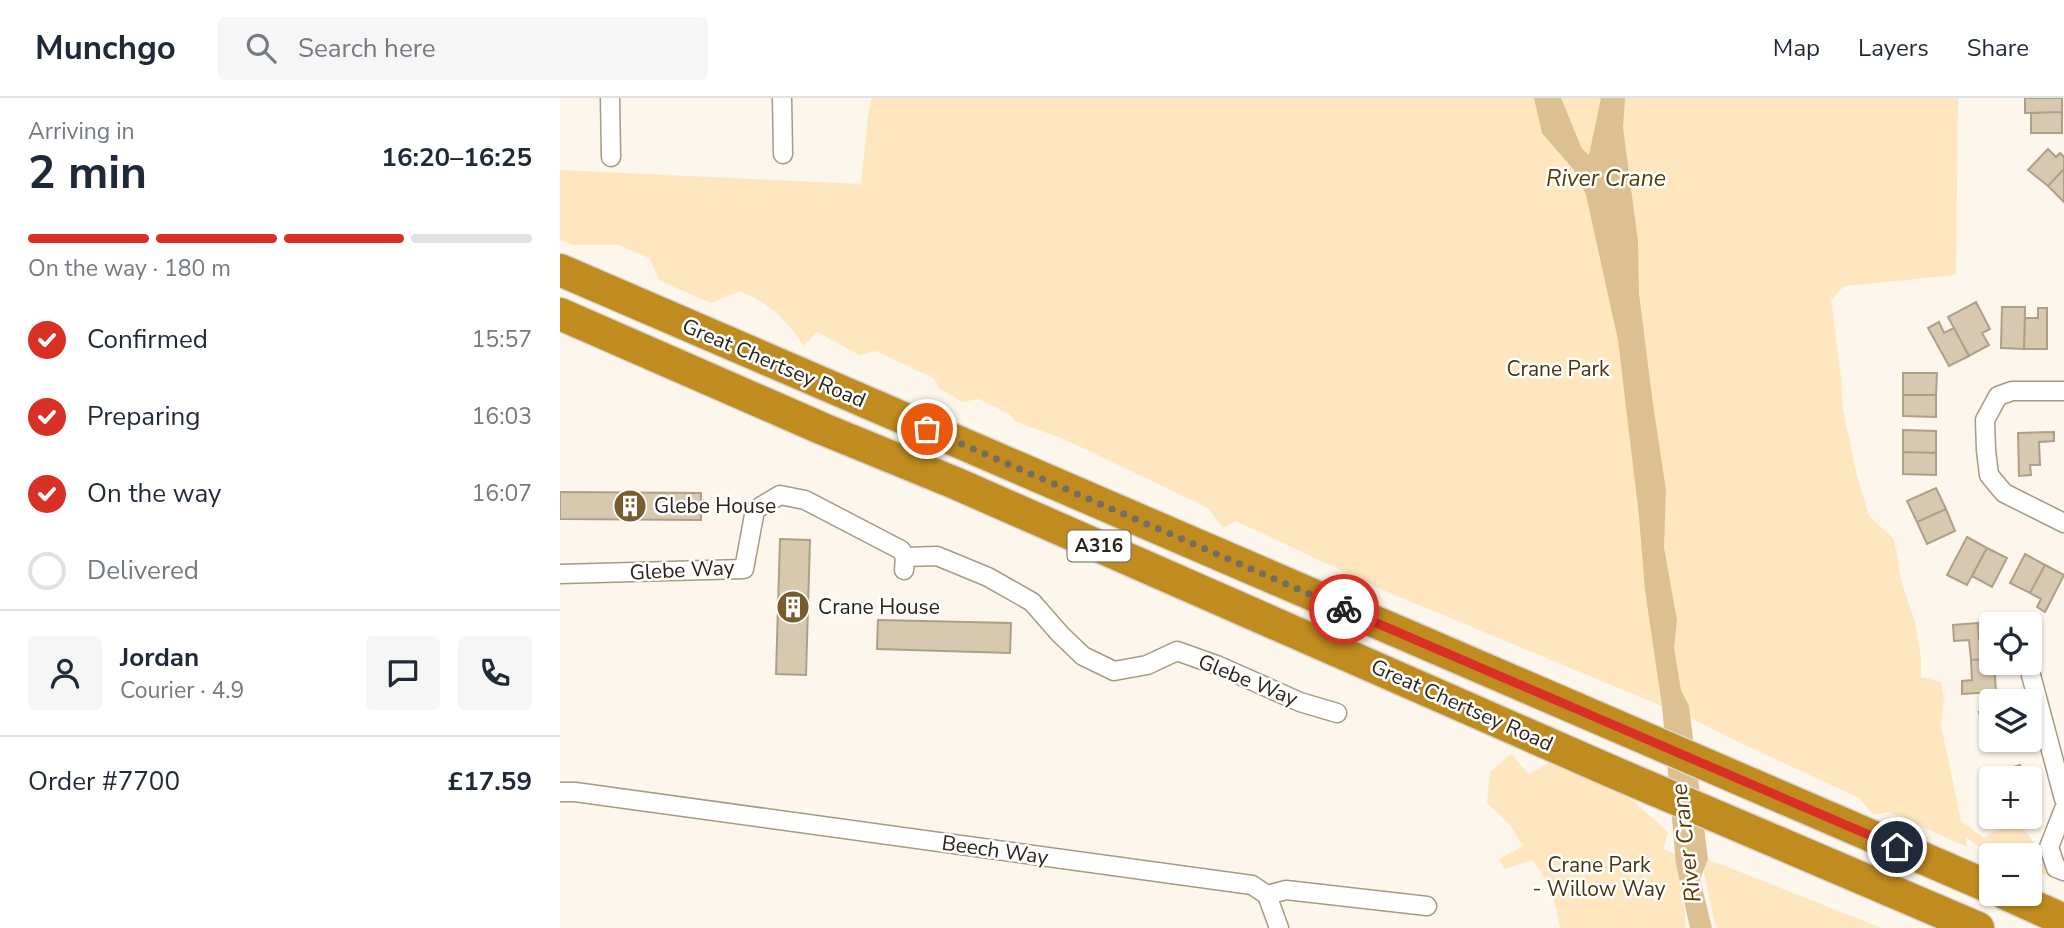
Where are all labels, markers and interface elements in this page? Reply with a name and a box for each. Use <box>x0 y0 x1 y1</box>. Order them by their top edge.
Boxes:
search box <box>218 17 708 80</box>
text: Munchgo <box>35 26 176 71</box>
icon: search <box>242 29 280 67</box>
text: Search here <box>298 31 436 66</box>
text: Map <box>1773 32 1820 64</box>
text: Layers <box>1858 32 1929 64</box>
text: Share <box>1967 32 2029 64</box>
text: Arriving in <box>28 116 135 147</box>
text: 16:20–16:25 <box>381 140 532 175</box>
text: 2 min <box>28 141 147 204</box>
water label: River Crane <box>1546 163 1666 194</box>
text: On the way · 180 m <box>28 253 231 284</box>
street label: Great Chertsey Road <box>678 312 870 414</box>
icon: check <box>28 321 66 359</box>
text: Confirmed <box>87 322 208 357</box>
text: 15:57 <box>472 324 532 355</box>
park label: Crane Park <box>1506 355 1610 383</box>
icon: check <box>28 398 66 436</box>
text: Preparing <box>87 399 200 434</box>
pin <box>897 399 957 459</box>
text: 16:03 <box>472 401 532 432</box>
icon: bag <box>908 410 946 448</box>
icon: check <box>28 475 66 513</box>
text: On the way <box>87 476 221 511</box>
text: 16:07 <box>472 478 532 509</box>
building icon: Glebe House <box>611 487 649 525</box>
place label: Glebe House <box>654 492 776 520</box>
road number: A316 <box>1068 530 1130 561</box>
text: Delivered <box>87 553 199 588</box>
street label: Glebe Way <box>629 553 735 587</box>
courier <box>1309 574 1379 644</box>
building icon: Crane House <box>774 588 812 626</box>
icon: bike <box>1325 590 1363 628</box>
place label: Crane House <box>818 593 940 621</box>
map controls <box>1979 612 2042 906</box>
button: locate <box>1979 612 2042 675</box>
button: person <box>28 636 102 710</box>
button: chat <box>366 636 440 710</box>
button: phone <box>458 636 532 710</box>
text: Jordan <box>120 640 199 675</box>
street label: Glebe Way <box>1194 647 1302 713</box>
street label: Great Chertsey Road <box>1367 652 1557 758</box>
text: Courier · 4.9 <box>120 675 244 706</box>
button: layers <box>1979 689 2042 752</box>
text: Order #7700 <box>28 764 180 799</box>
text: £17.59 <box>448 764 532 799</box>
button: + <box>1979 766 2042 829</box>
water label: River Crane <box>1663 782 1709 904</box>
pin <box>1867 817 1927 877</box>
icon: home <box>1878 828 1916 866</box>
street label: Beech Way <box>940 829 1050 871</box>
button: − <box>1979 843 2042 906</box>
park label: Crane Park - Willow Way <box>1533 851 1666 903</box>

